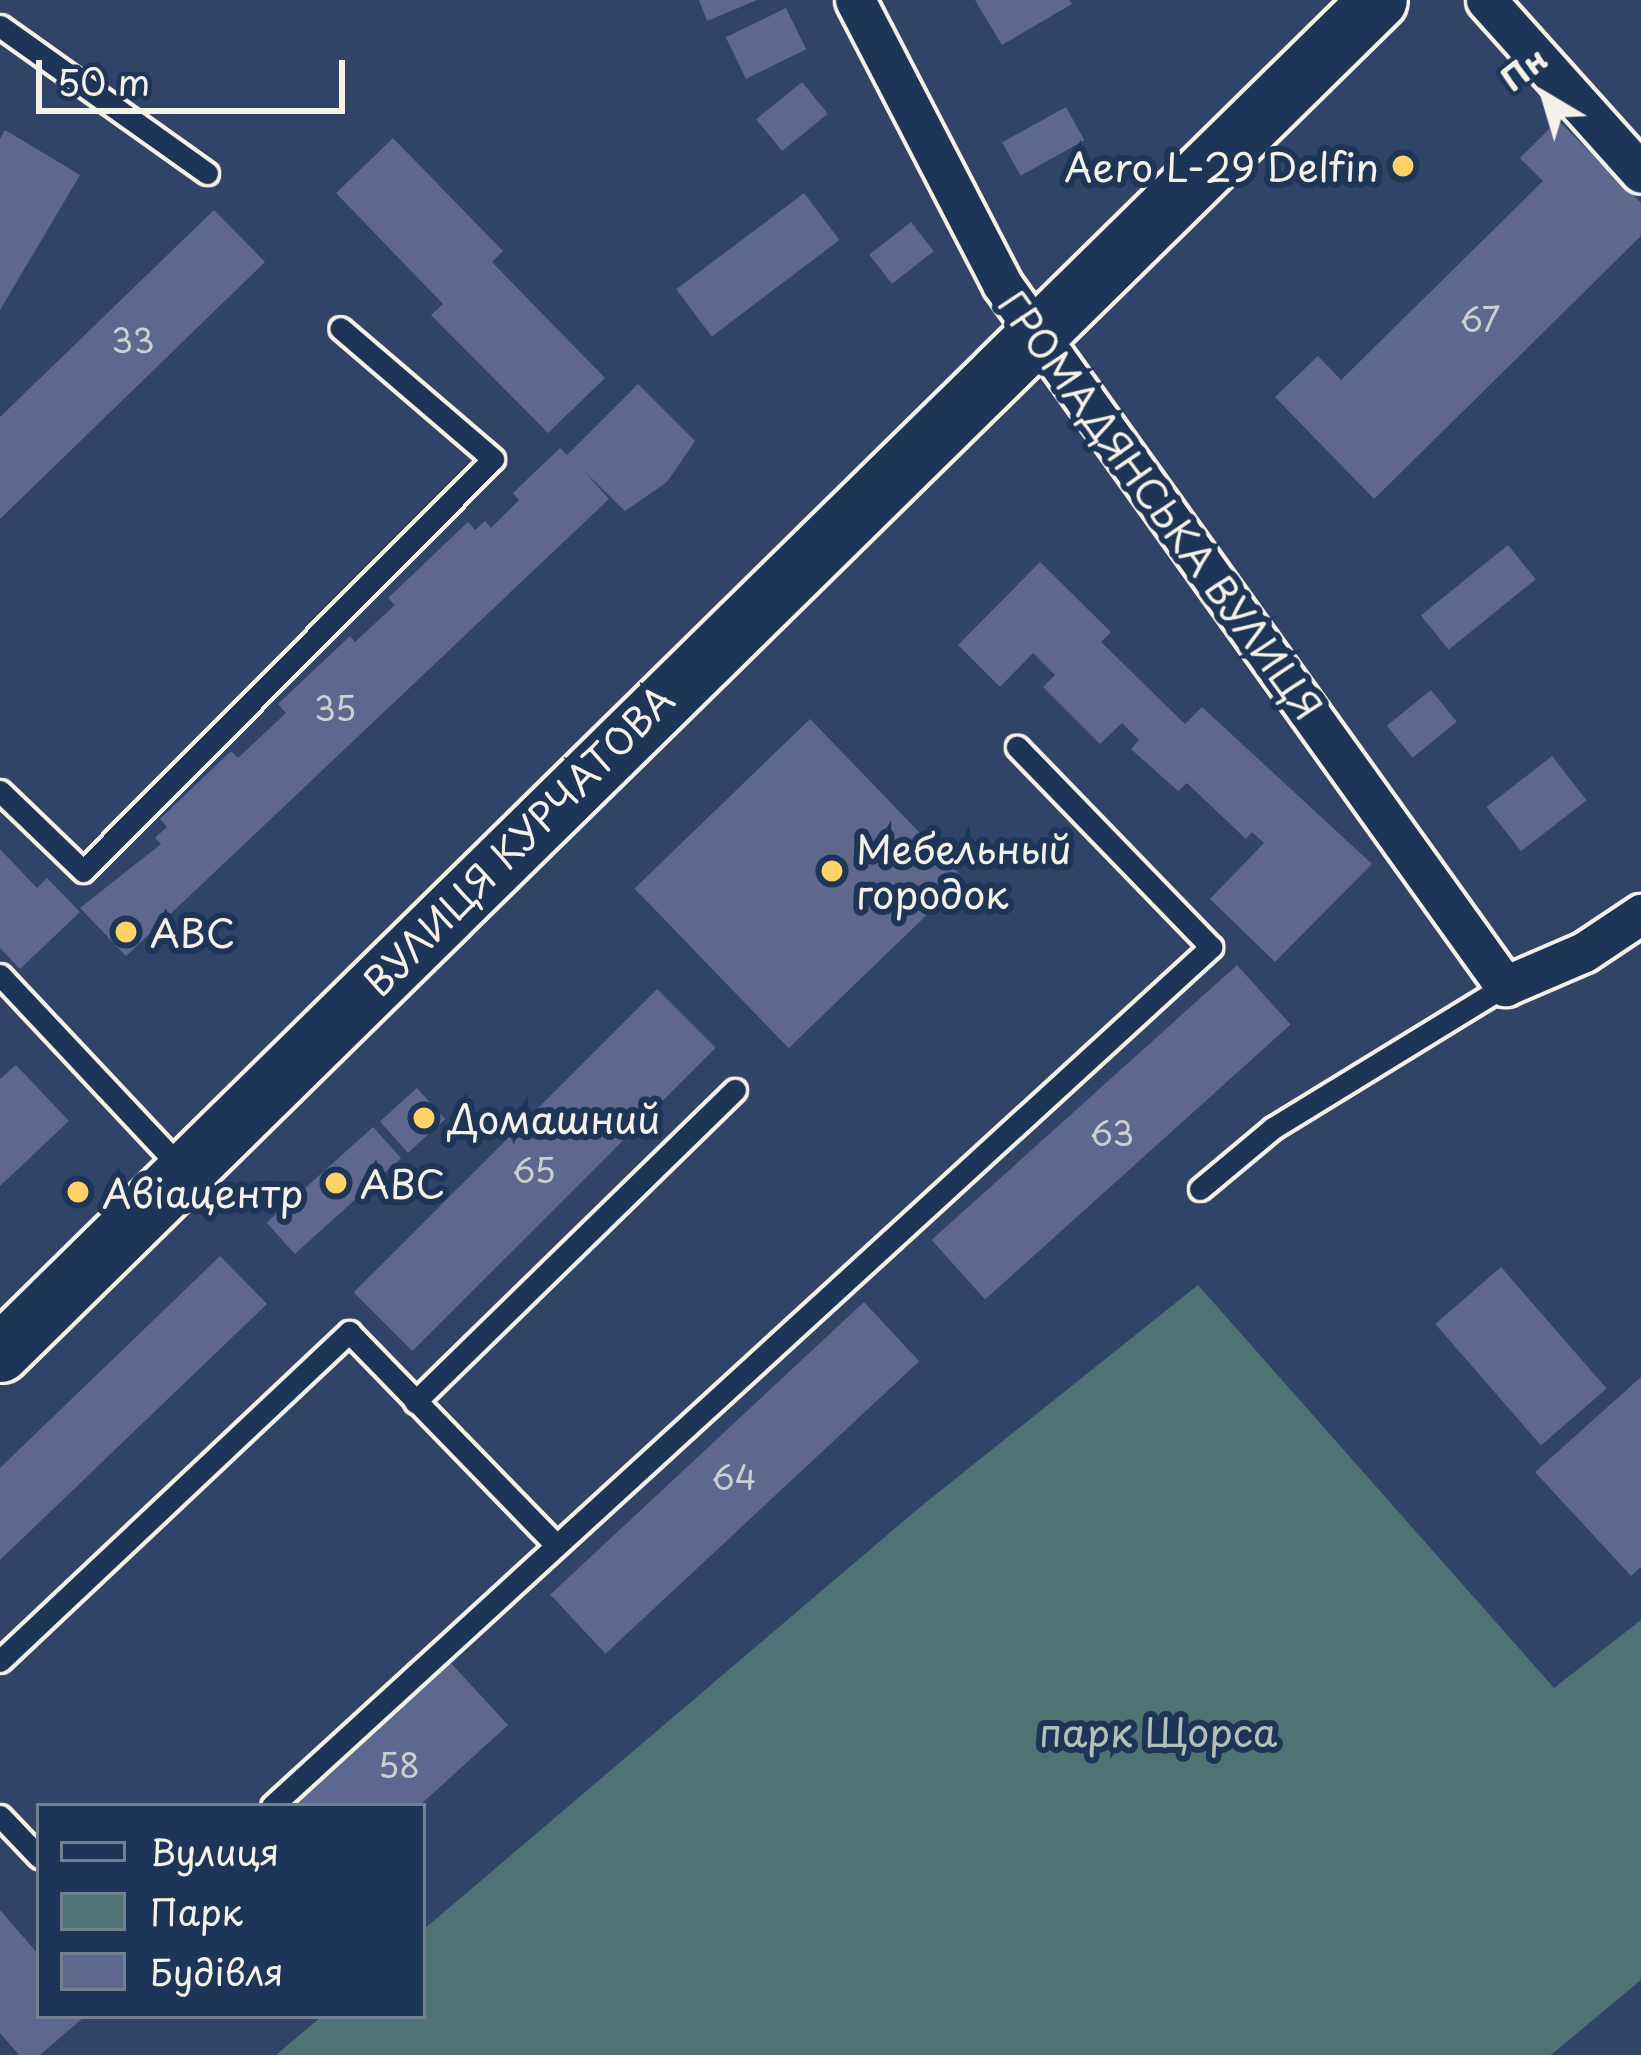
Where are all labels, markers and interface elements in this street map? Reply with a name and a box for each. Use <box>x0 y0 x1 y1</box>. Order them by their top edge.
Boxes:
text: Пн <box>1489 33 1557 102</box>
scale bar <box>42 36 351 110</box>
north arrow <box>1485 36 1605 156</box>
text: 50 m <box>57 54 150 108</box>
place label: Aero L-29 Delfin <box>1065 143 1379 189</box>
marker: Aero L-29 Delfin <box>1390 153 1416 179</box>
street label: ГРОМАДЯНСЬКА ВУЛИЦЯ <box>990 282 1332 728</box>
house number: 67 <box>1460 299 1500 339</box>
house number: 33 <box>111 320 155 360</box>
street label: ВУЛИЦЯ КУРЧАТОВА <box>353 675 683 1005</box>
house number: 35 <box>314 688 356 728</box>
place label: Мебельный городок <box>856 826 1072 917</box>
marker: Мебельный городок <box>819 858 845 884</box>
place label: ABC <box>150 909 235 955</box>
marker: ABC <box>113 919 139 945</box>
place label: Домашний <box>448 1095 660 1141</box>
marker: Домашний <box>411 1105 437 1131</box>
house number: 63 <box>1090 1113 1134 1153</box>
house number: 65 <box>512 1150 556 1190</box>
place label: АВС <box>360 1160 446 1206</box>
place label: Авіацентр <box>102 1169 303 1215</box>
marker: АВС <box>323 1170 349 1196</box>
marker: Авіацентр <box>65 1179 91 1205</box>
house number: 64 <box>712 1457 756 1497</box>
park label: парк Щорса <box>1038 1708 1278 1754</box>
house number: 58 <box>378 1745 420 1785</box>
legend <box>36 1803 426 2019</box>
text: Вулиця <box>150 1824 280 1878</box>
text: Парк <box>150 1884 243 1938</box>
text: Будівля <box>150 1944 284 1998</box>

